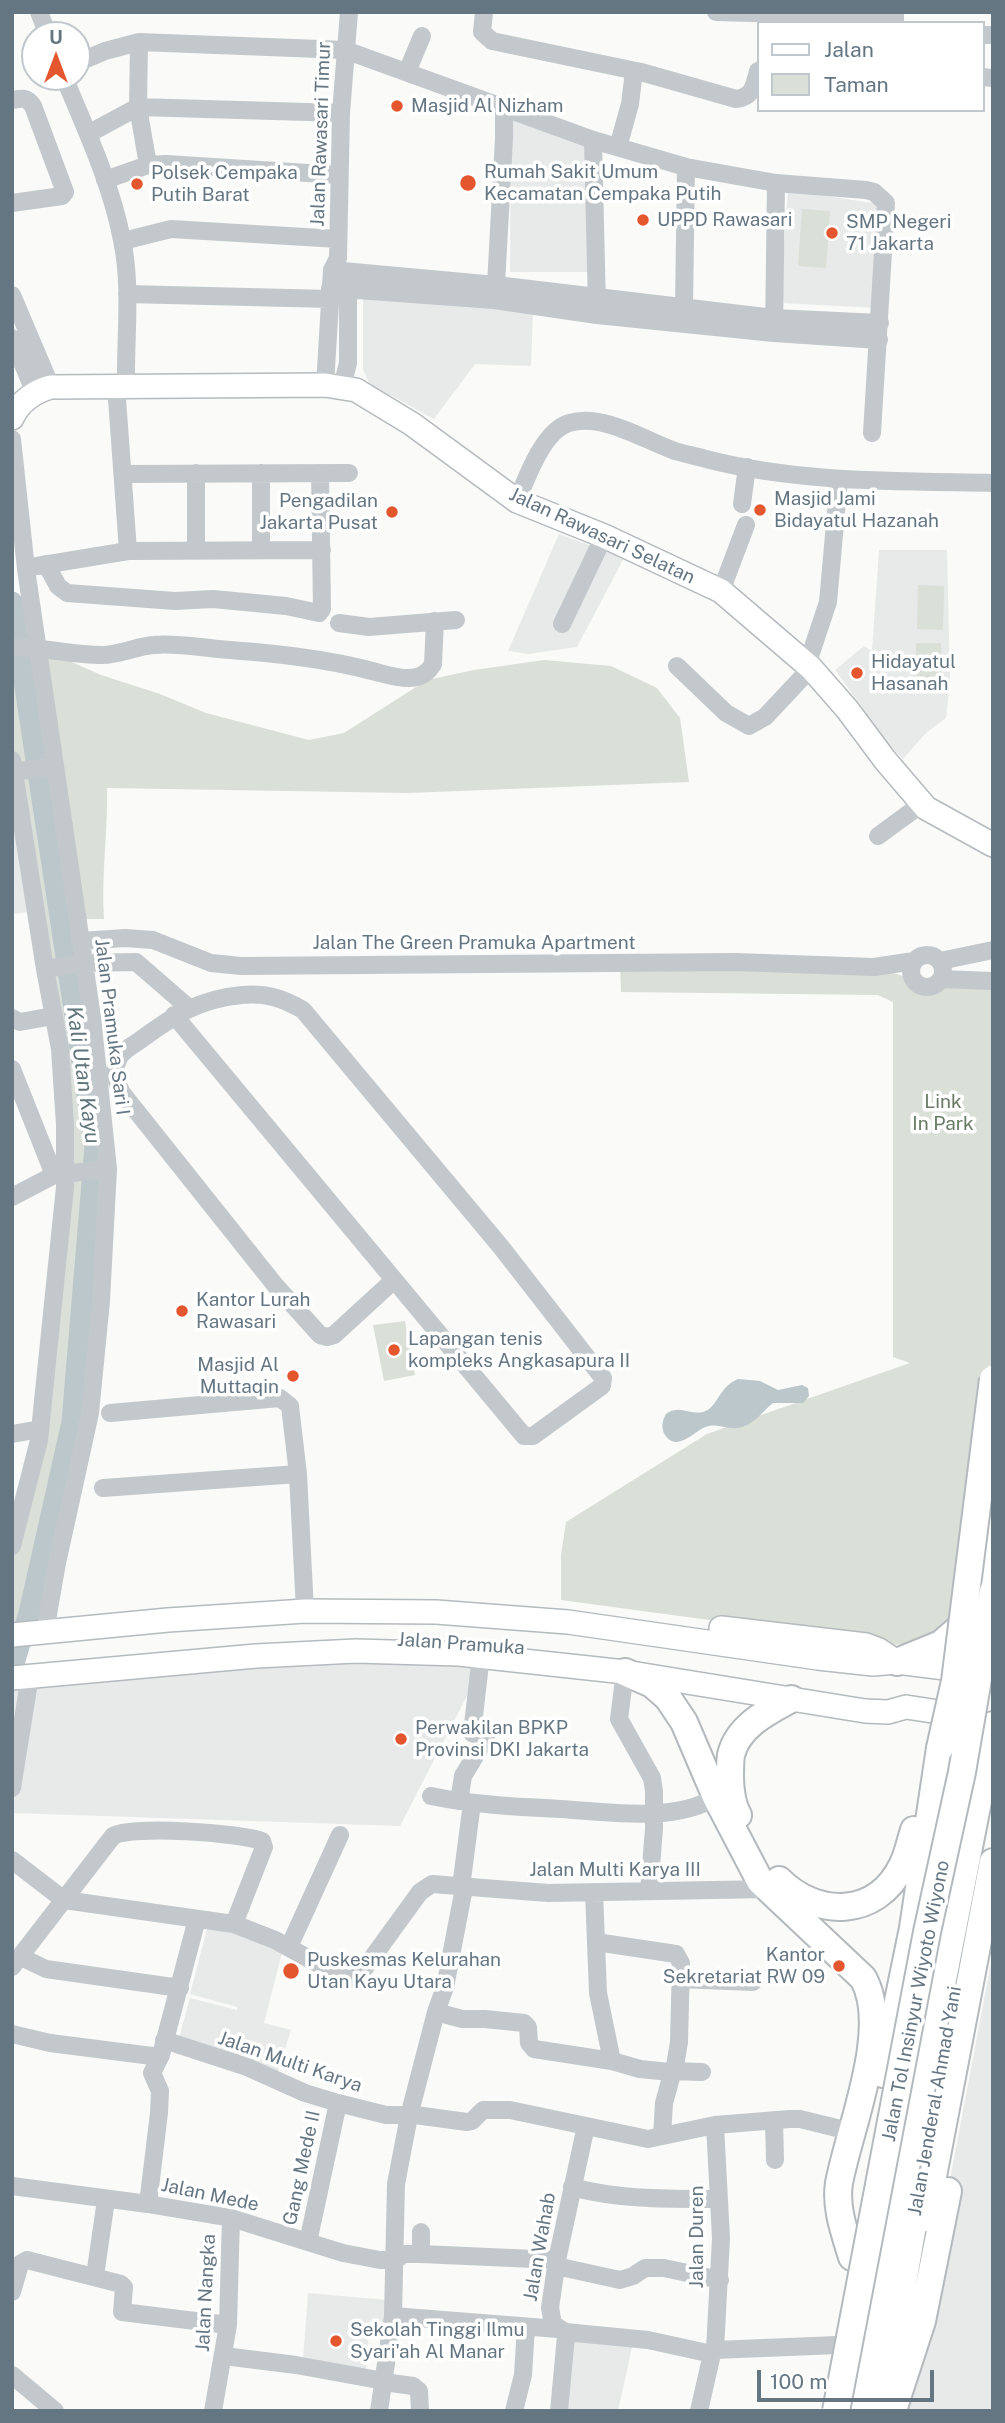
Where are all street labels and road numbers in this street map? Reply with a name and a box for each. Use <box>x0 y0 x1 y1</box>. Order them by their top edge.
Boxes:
street label: Jalan Rawasari Timur <box>306 41 336 227</box>
street label: Jalan Rawasari Selatan <box>505 483 699 589</box>
street label: Jalan The Green Pramuka Apartment <box>312 932 636 954</box>
street label: Jalan Pramuka Sari I <box>90 937 134 1117</box>
street label: Jalan Pramuka <box>396 1628 526 1660</box>
street label: Jalan Tol Insinyur Wiyoto Wiyono <box>878 1858 954 2144</box>
street label: Jalan Multi Karya III <box>529 1859 701 1881</box>
street label: Jalan Jenderal Ahmad Yani <box>904 1984 966 2218</box>
street label: Jalan Multi Karya <box>215 2027 365 2097</box>
street label: Gang Mede II <box>279 2109 325 2227</box>
street label: Jalan Mede <box>159 2174 261 2216</box>
street label: Jalan Duren <box>686 2186 708 2288</box>
street label: Jalan Wahab <box>519 2191 561 2303</box>
street label: Jalan Nangka <box>192 2233 220 2353</box>

